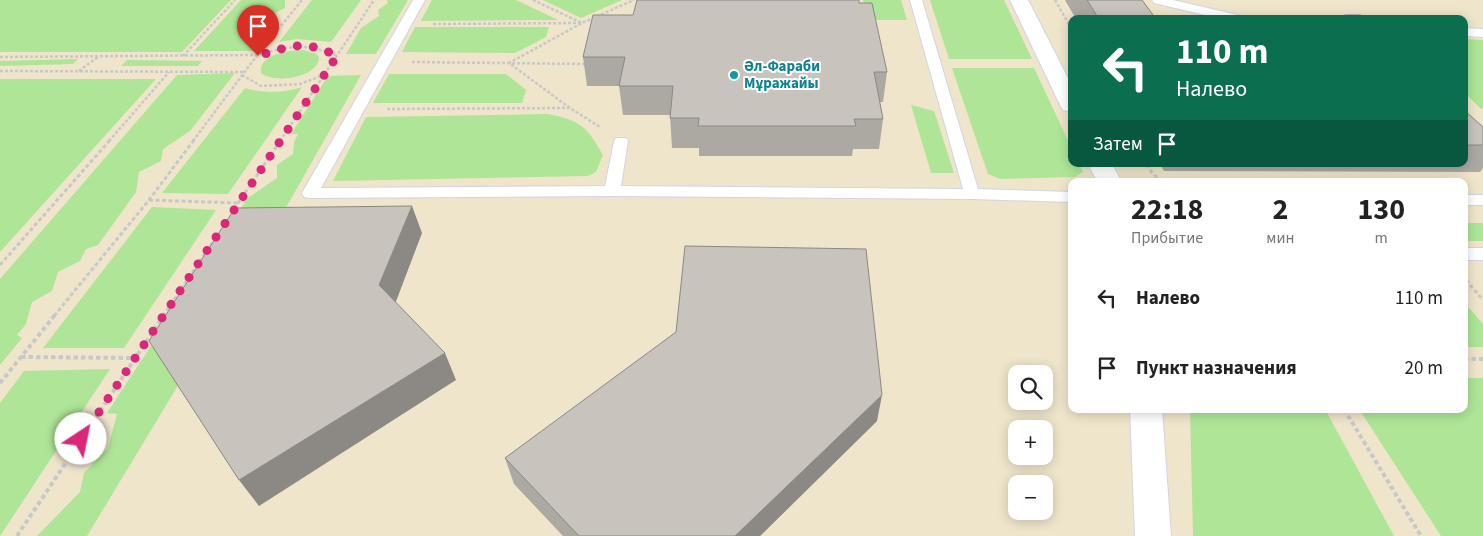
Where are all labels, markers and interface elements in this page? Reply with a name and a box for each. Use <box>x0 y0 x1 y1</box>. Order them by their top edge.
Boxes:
pin <box>237 5 279 56</box>
icon: arrive <box>244 12 272 40</box>
text: 110 m <box>1176 27 1268 77</box>
icon: left <box>1093 35 1158 100</box>
place label: Әл-Фараби Мұражайы <box>744 56 820 94</box>
marker: Әл-Фараби Мұражайы <box>728 69 740 81</box>
text: Налево <box>1176 73 1247 105</box>
icon: arrive <box>1153 130 1181 158</box>
text: Затем <box>1093 131 1143 158</box>
text: 22:18 <box>1131 188 1203 231</box>
text: 2 <box>1272 188 1288 231</box>
text: 130 <box>1357 188 1405 231</box>
text: Прибытие <box>1131 227 1203 249</box>
text: мин <box>1266 227 1294 249</box>
text: m <box>1375 227 1388 249</box>
icon: left <box>1093 284 1121 312</box>
text: Налево <box>1136 285 1200 312</box>
text: 110 m <box>1395 285 1443 312</box>
icon: arrive <box>1093 354 1121 382</box>
text: Пункт назначения <box>1136 355 1297 382</box>
text: 20 m <box>1405 355 1443 382</box>
map controls <box>1008 365 1053 520</box>
button: search <box>1008 365 1053 410</box>
position arrow <box>54 412 106 464</box>
button: + <box>1008 420 1053 465</box>
button: − <box>1008 475 1053 520</box>

